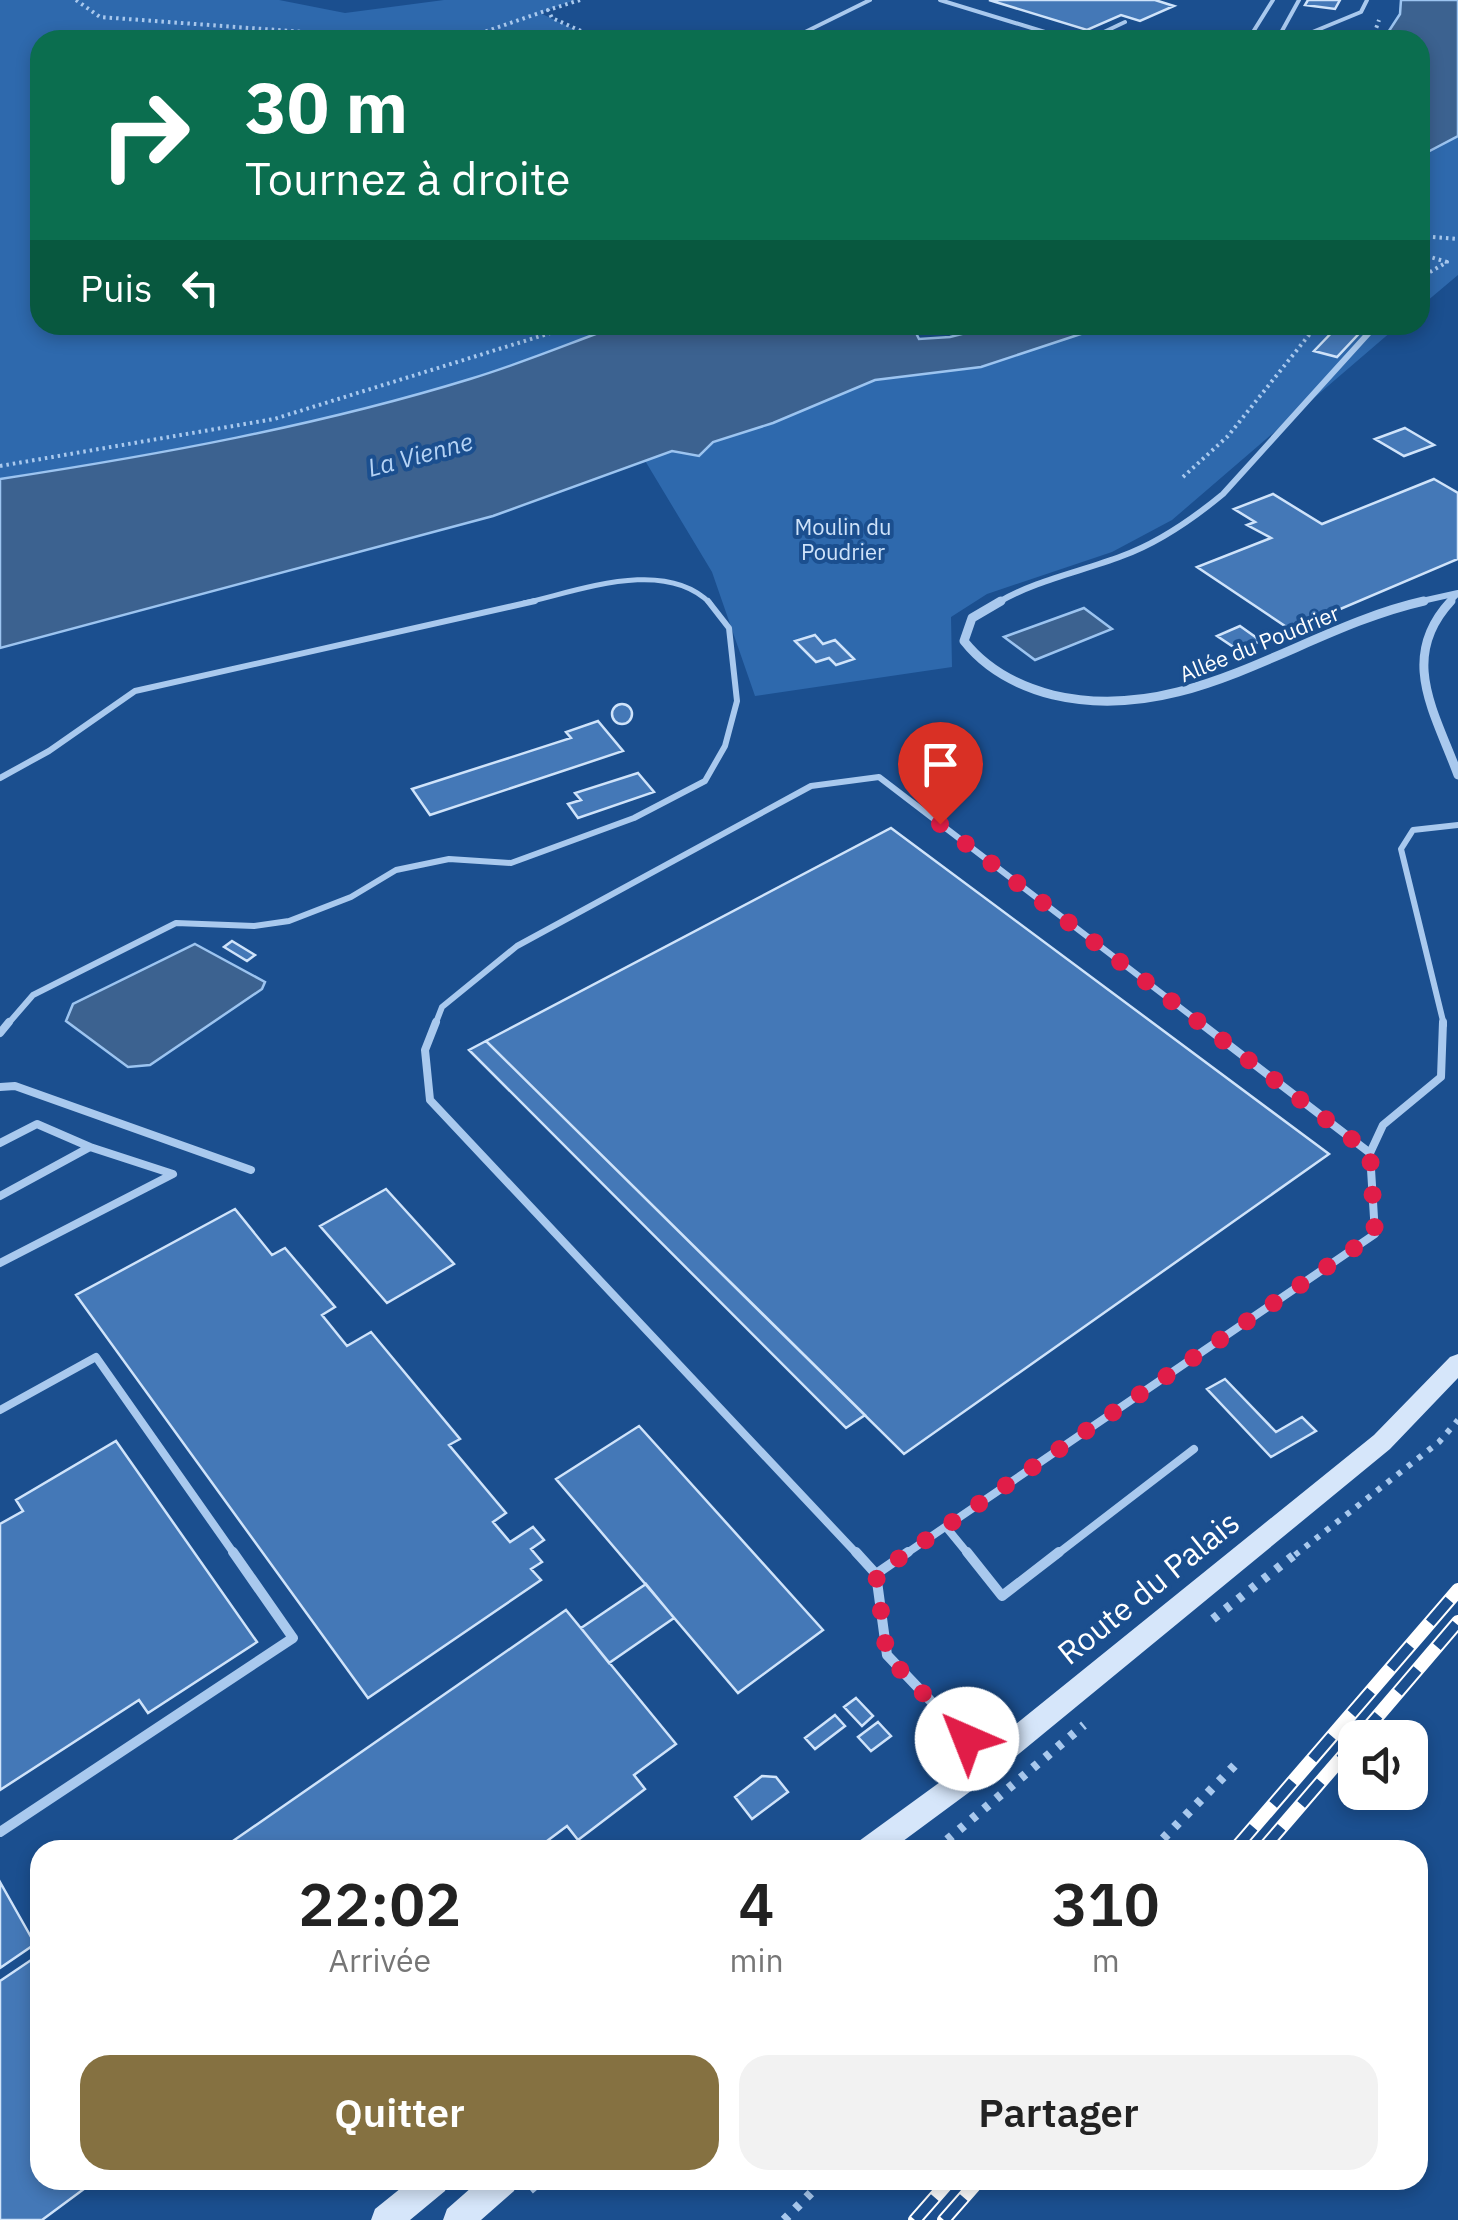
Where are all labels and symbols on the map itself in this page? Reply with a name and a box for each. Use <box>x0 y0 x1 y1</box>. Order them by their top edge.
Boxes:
water label: La Vienne <box>364 424 476 484</box>
park label: Moulin du Poudrier <box>794 512 892 566</box>
street label: Allée du Poudrier <box>1175 598 1343 688</box>
pin <box>898 722 983 825</box>
street label: Route du Palais <box>1048 1501 1248 1673</box>
position arrow <box>915 1687 1019 1791</box>

